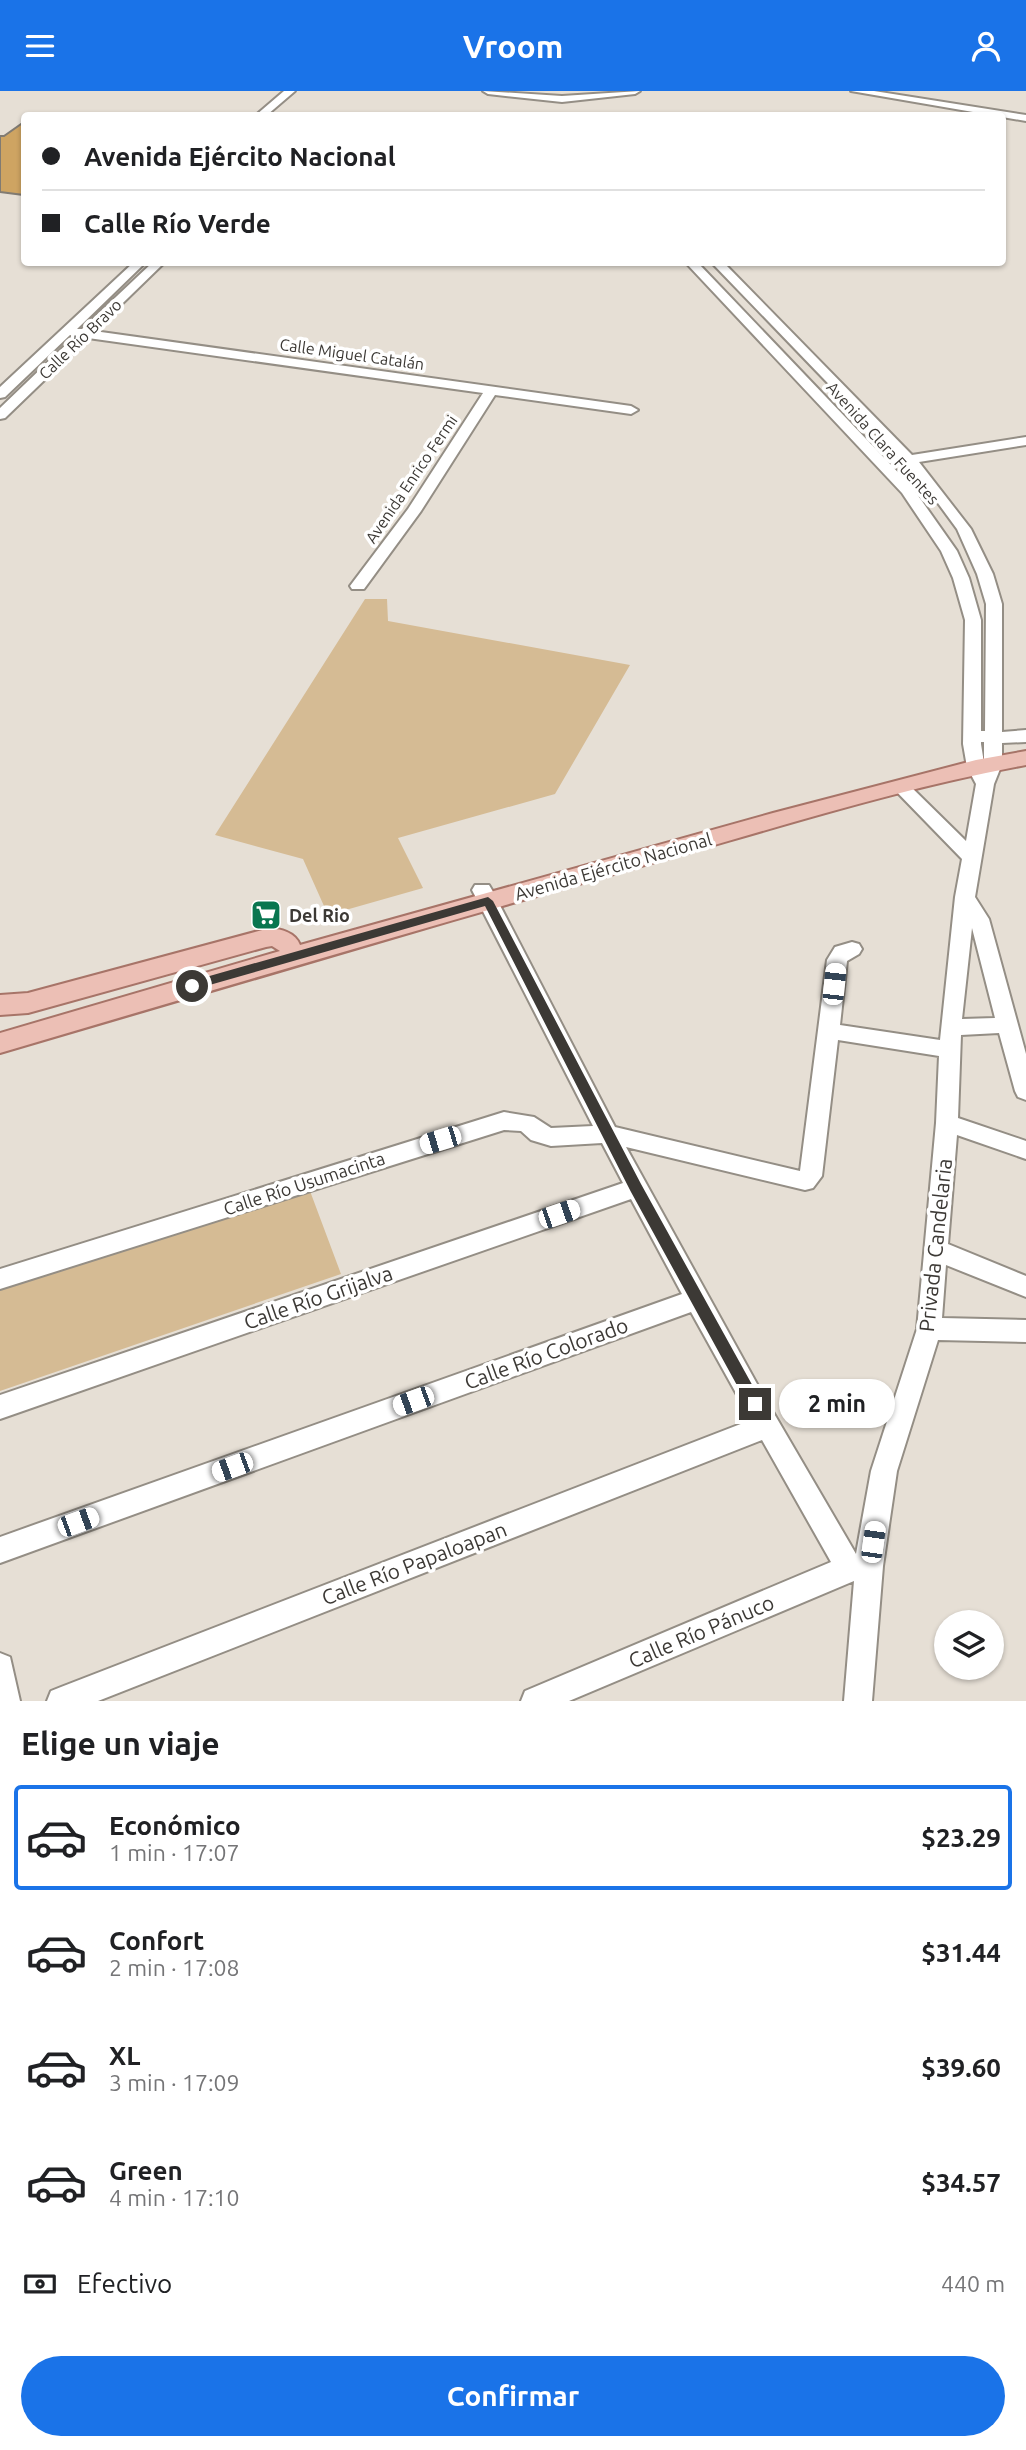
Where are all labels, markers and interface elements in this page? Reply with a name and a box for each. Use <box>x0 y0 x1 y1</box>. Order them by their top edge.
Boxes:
icon: menu <box>21 27 59 65</box>
icon: person <box>967 27 1005 65</box>
text: Vroom <box>463 28 563 64</box>
text: Avenida Ejército Nacional <box>84 142 396 171</box>
text: Calle Río Verde <box>84 209 271 238</box>
street label: Calle Río Bravo <box>35 295 125 383</box>
street label: Calle Miguel Catalán <box>279 335 425 373</box>
street label: Avenida Clara Fuentes <box>823 378 943 508</box>
street label: Avenida Enrico Fermi <box>361 412 461 546</box>
street label: Avenida Ejército Nacional <box>512 828 714 904</box>
supermarket icon: Del Rio <box>249 898 283 932</box>
place label: Del Rio <box>289 905 350 925</box>
car <box>822 962 847 1006</box>
route start <box>176 970 208 1002</box>
car <box>417 1124 464 1156</box>
street label: Calle Río Usumacinta <box>221 1147 387 1219</box>
street label: Privada Candelaria <box>914 1157 956 1333</box>
car <box>536 1197 583 1231</box>
street label: Calle Río Grijalva <box>240 1260 396 1334</box>
street label: Calle Río Colorado <box>461 1312 631 1394</box>
callout: 2 min <box>780 1379 895 1429</box>
car <box>390 1384 437 1418</box>
route end <box>739 1388 771 1420</box>
text: 2 min <box>808 1391 866 1416</box>
car <box>209 1450 256 1484</box>
car <box>55 1505 102 1539</box>
street label: Calle Río Papaloapan <box>318 1517 510 1609</box>
car <box>860 1520 887 1564</box>
street label: Calle Río Pánuco <box>625 1590 777 1672</box>
map controls <box>934 1610 1004 1680</box>
button: layers <box>934 1610 1004 1680</box>
text: Elige un viaje <box>21 1725 220 1761</box>
icon: car <box>25 1806 88 1869</box>
text: Económico <box>109 1811 241 1840</box>
text: $23.29 <box>921 1823 1001 1852</box>
text: 1 min · 17:07 <box>109 1840 240 1865</box>
icon: car <box>25 1921 88 1984</box>
text: Confort <box>109 1926 204 1955</box>
text: $31.44 <box>921 1938 1001 1967</box>
text: 2 min · 17:08 <box>109 1955 240 1980</box>
icon: car <box>25 2036 88 2099</box>
text: XL <box>109 2041 140 2070</box>
text: $39.60 <box>921 2053 1001 2082</box>
text: 3 min · 17:09 <box>109 2070 240 2095</box>
icon: car <box>25 2151 88 2214</box>
text: Green <box>109 2156 183 2185</box>
text: $34.57 <box>921 2168 1001 2197</box>
text: 4 min · 17:10 <box>109 2185 240 2210</box>
icon: cash <box>21 2265 59 2303</box>
text: Efectivo <box>77 2269 172 2298</box>
text: 440 m <box>941 2271 1005 2296</box>
button: Confirmar <box>21 2356 1005 2436</box>

